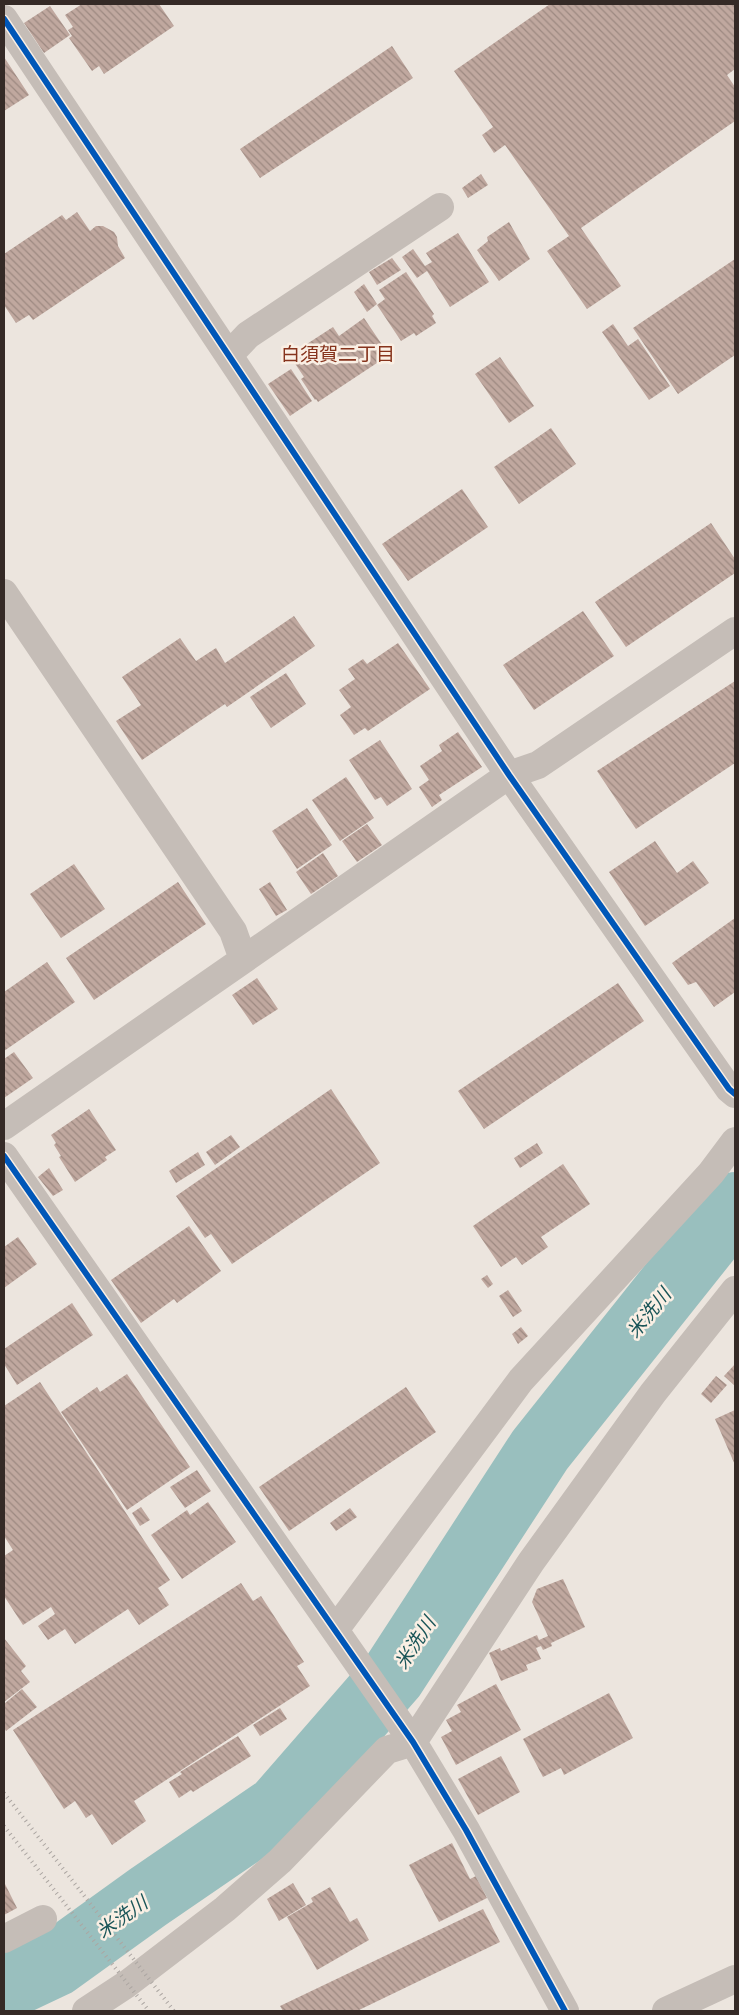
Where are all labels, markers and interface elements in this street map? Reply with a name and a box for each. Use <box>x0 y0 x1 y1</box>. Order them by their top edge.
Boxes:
district label: 白須賀二丁目 <box>281 343 395 366</box>
water label: 米洗川 <box>622 1282 677 1342</box>
water label: 米洗川 <box>390 1611 441 1673</box>
water label: 米洗川 <box>92 1890 154 1943</box>

